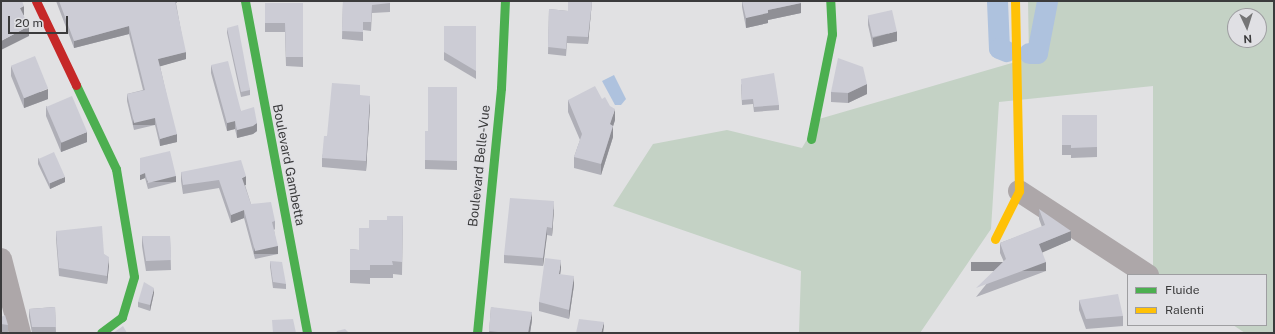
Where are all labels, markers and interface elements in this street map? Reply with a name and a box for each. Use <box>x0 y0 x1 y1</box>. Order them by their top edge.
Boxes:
scale bar <box>10 8 70 34</box>
north arrow <box>1227 8 1267 48</box>
text: 20 m <box>15 16 43 30</box>
text: N <box>1243 33 1252 45</box>
street label: Boulevard Gambetta <box>269 103 307 227</box>
street label: Boulevard Belle-Vue <box>466 104 494 228</box>
legend <box>1127 274 1267 326</box>
text: Fluide <box>1165 283 1200 297</box>
text: Ralenti <box>1165 303 1204 317</box>

